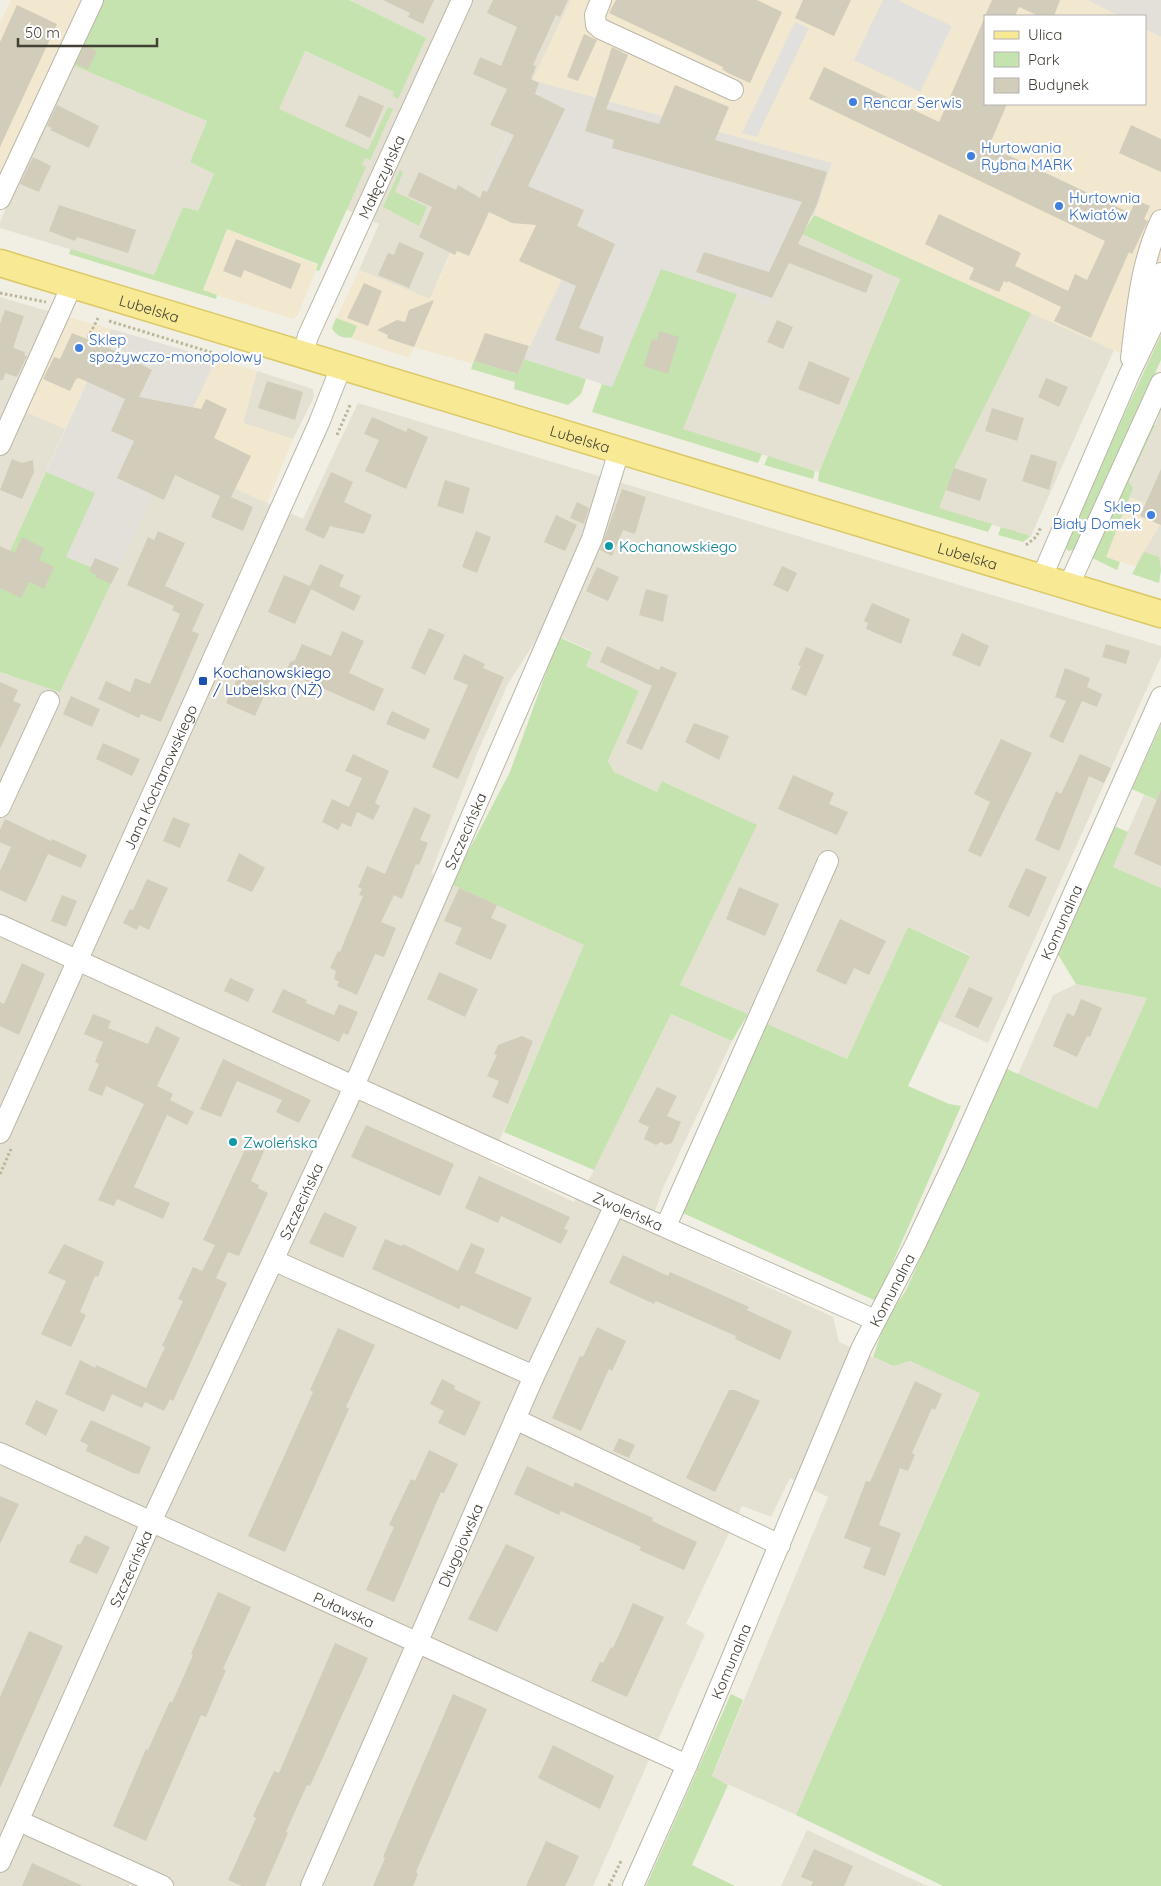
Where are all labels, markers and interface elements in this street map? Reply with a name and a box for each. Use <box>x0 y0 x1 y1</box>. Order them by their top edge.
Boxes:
scale bar <box>18 15 156 47</box>
legend <box>984 15 1146 105</box>
text: 50 m <box>25 23 60 42</box>
text: Ulica <box>1028 25 1062 44</box>
text: Park <box>1028 50 1060 69</box>
text: Budynek <box>1028 75 1089 94</box>
place label: Rencar Serwis <box>863 93 962 112</box>
marker: Rencar Serwis <box>847 96 859 108</box>
street label: Małęczyńska <box>354 132 408 221</box>
place label: Hurtowania Rybna MARK <box>981 138 1073 174</box>
marker: Hurtowania Rybna MARK <box>965 150 977 162</box>
place label: Hurtownia Kwiatów <box>1069 188 1140 224</box>
marker: Hurtownia Kwiatów <box>1053 200 1065 212</box>
street label: Lubelska <box>117 290 182 326</box>
place label: Sklep spożywczo-monopolowy <box>89 330 262 366</box>
marker: Sklep spożywczo-monopolowy <box>73 342 85 354</box>
street label: Lubelska <box>548 420 612 456</box>
place label: Sklep Biały Domek <box>1053 497 1141 533</box>
marker: Sklep Biały Domek <box>1145 509 1157 521</box>
place label: Kochanowskiego <box>619 537 737 556</box>
street label: Lubelska <box>935 538 1000 574</box>
marker: Kochanowskiego <box>603 540 615 552</box>
place label: Kochanowskiego / Lubelska (NŻ) <box>213 663 331 699</box>
marker: Kochanowskiego / Lubelska (NŻ) <box>197 675 209 687</box>
street label: Jana Kochanowskiego <box>119 701 201 853</box>
street label: Szczecińska <box>440 789 490 873</box>
street label: Komunalna <box>1036 882 1086 962</box>
place label: Zwoleńska <box>243 1133 318 1152</box>
marker: Zwoleńska <box>227 1136 239 1148</box>
street label: Szczecińska <box>275 1160 327 1243</box>
street label: Zwoleńska <box>590 1187 666 1235</box>
street label: Komunalna <box>865 1250 919 1330</box>
street label: Długojowska <box>433 1500 487 1590</box>
street label: Szczecińska <box>105 1527 156 1610</box>
street label: Puławska <box>311 1587 378 1631</box>
street label: Komunalna <box>706 1621 755 1702</box>

